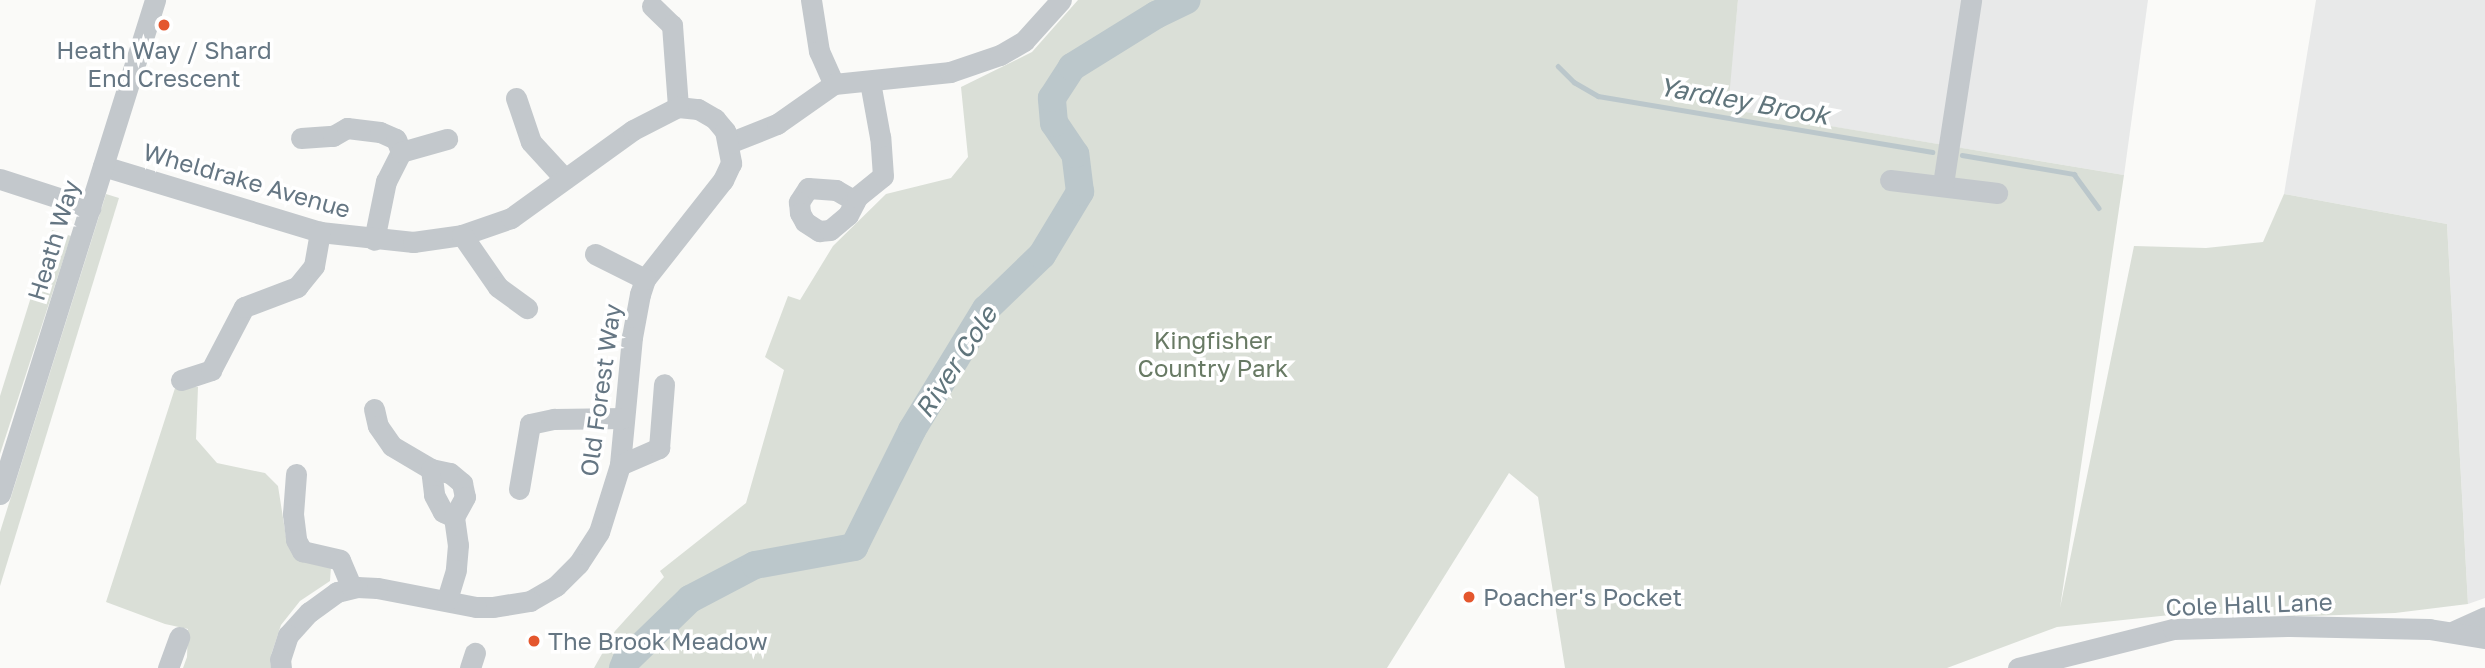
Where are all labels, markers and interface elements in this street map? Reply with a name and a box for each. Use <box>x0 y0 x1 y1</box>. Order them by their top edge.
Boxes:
marker: Heath Way / Shard End Crescent <box>156 17 172 33</box>
place label: Heath Way / Shard End Crescent <box>56 36 272 92</box>
water label: Yardley Brook <box>1657 71 1831 131</box>
street label: Wheldrake Avenue <box>140 137 354 223</box>
street label: Heath Way <box>21 176 85 304</box>
water label: River Cole <box>908 300 1004 424</box>
street label: Old Forest Way <box>574 302 626 478</box>
park label: Kingfisher Country Park <box>1138 326 1288 382</box>
place label: Poacher's Pocket <box>1483 583 1682 611</box>
street label: Cole Hall Lane <box>2165 587 2333 621</box>
marker: Poacher's Pocket <box>1461 589 1477 605</box>
place label: The Brook Meadow <box>548 627 768 655</box>
marker: The Brook Meadow <box>526 633 542 649</box>

